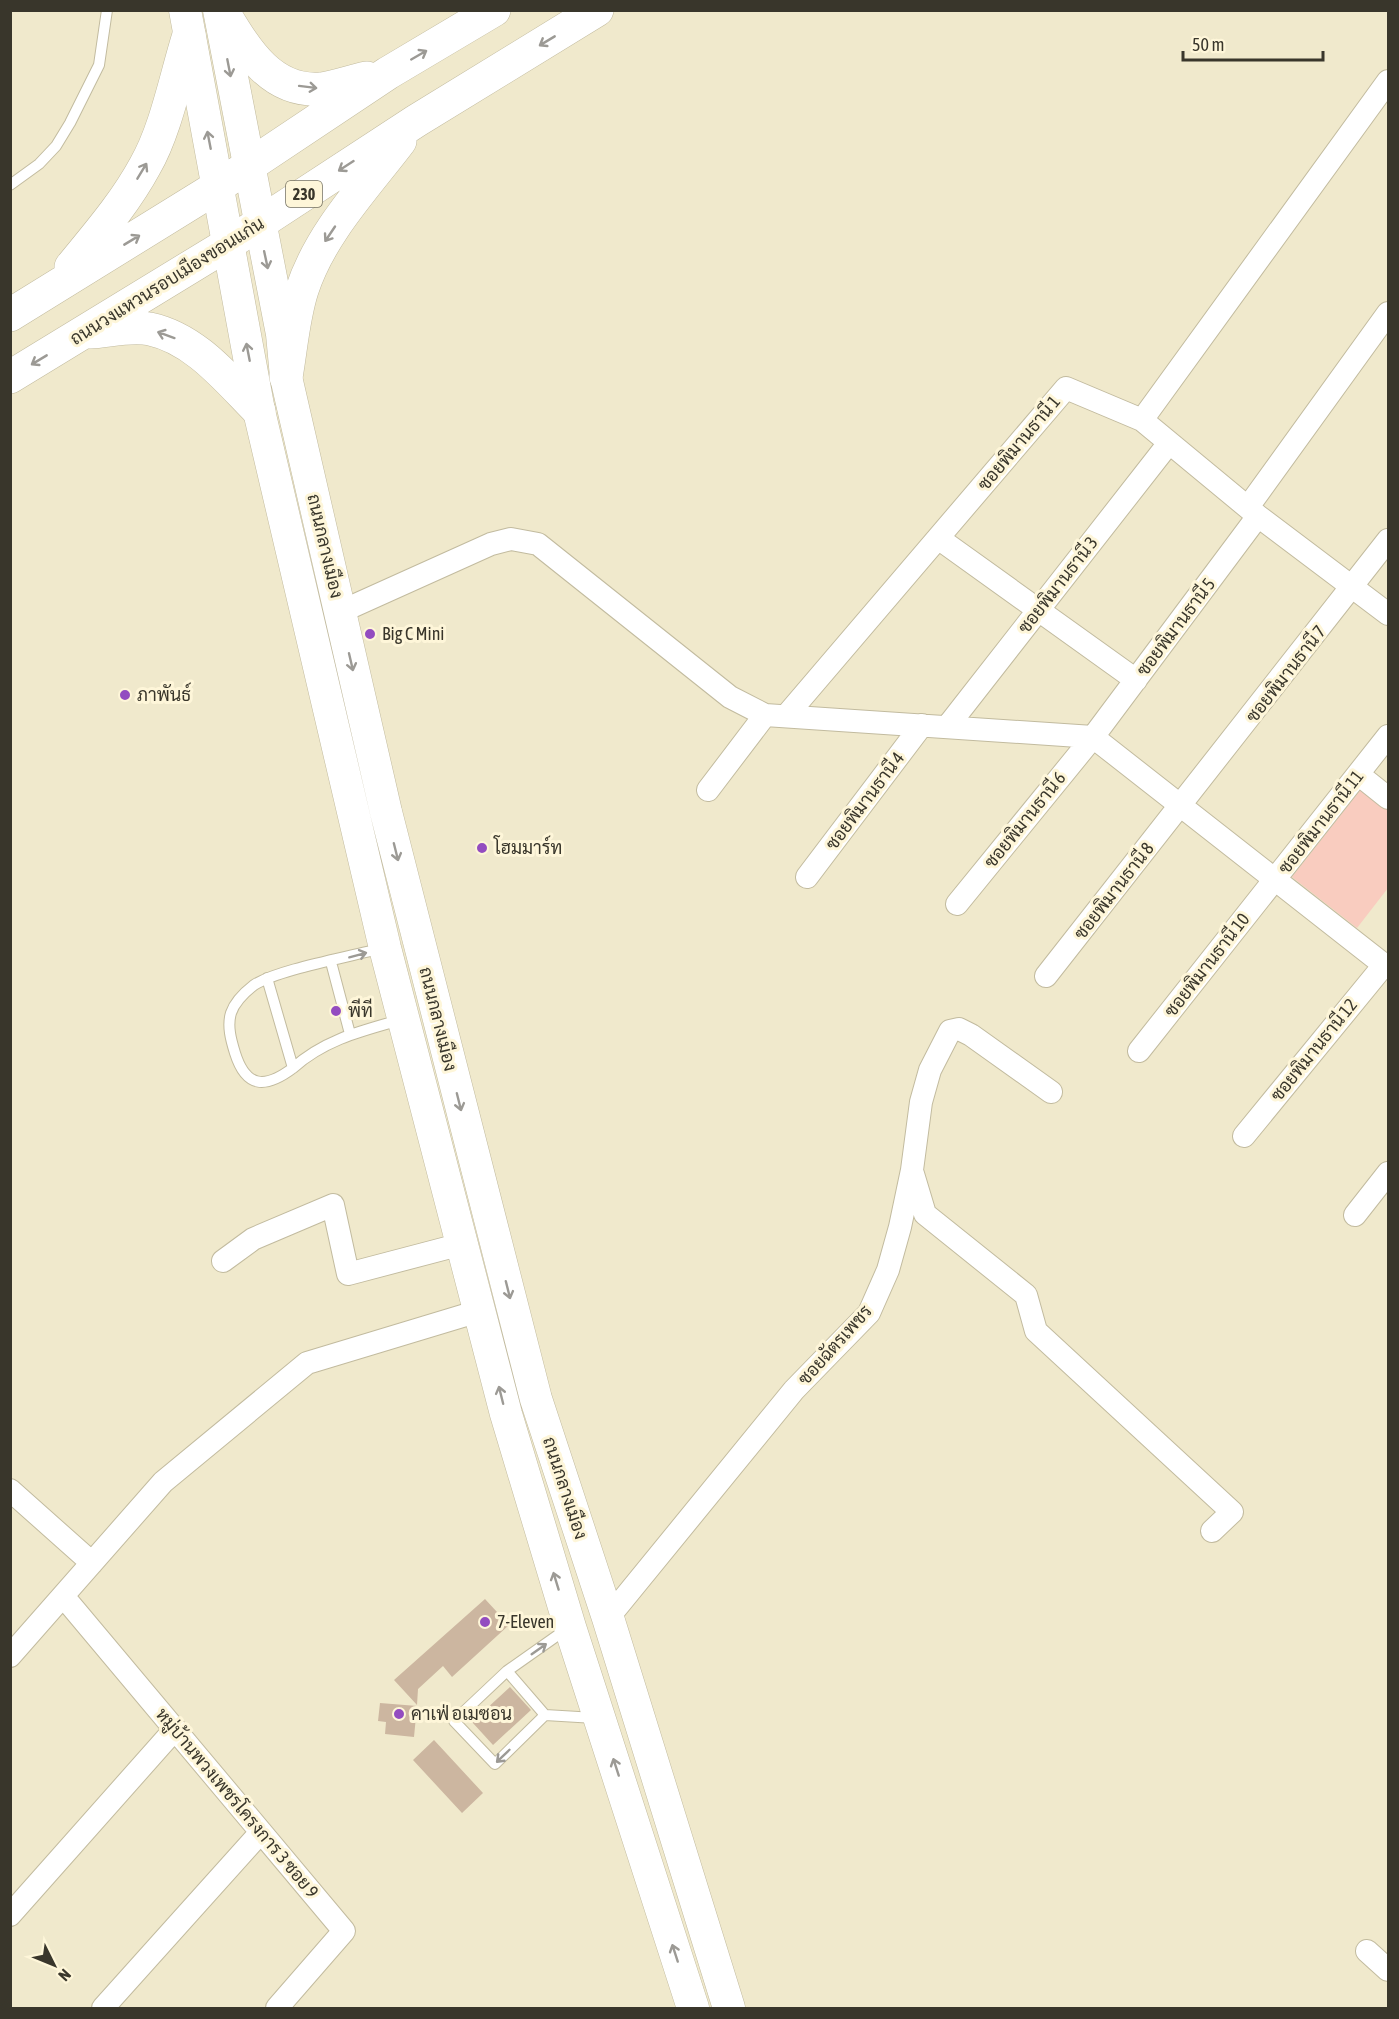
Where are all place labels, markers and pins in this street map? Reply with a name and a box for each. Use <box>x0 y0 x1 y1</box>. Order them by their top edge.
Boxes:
place label: Big C Mini <box>382 623 445 644</box>
marker: Big C Mini <box>363 627 377 641</box>
place label: ภาพันธ์ <box>137 682 191 705</box>
marker: ภาพันธ์ <box>118 688 132 702</box>
place label: โฮมมาร์ท <box>493 835 562 858</box>
marker: โฮมมาร์ท <box>475 841 489 855</box>
place label: พีที <box>348 998 373 1021</box>
marker: พีที <box>329 1004 343 1018</box>
place label: 7-Eleven <box>497 1611 554 1632</box>
marker: 7-Eleven <box>478 1615 492 1629</box>
place label: คาเฟ่ อเมซอน <box>411 1703 512 1724</box>
marker: คาเฟ่ อเมซอน <box>392 1707 406 1721</box>

